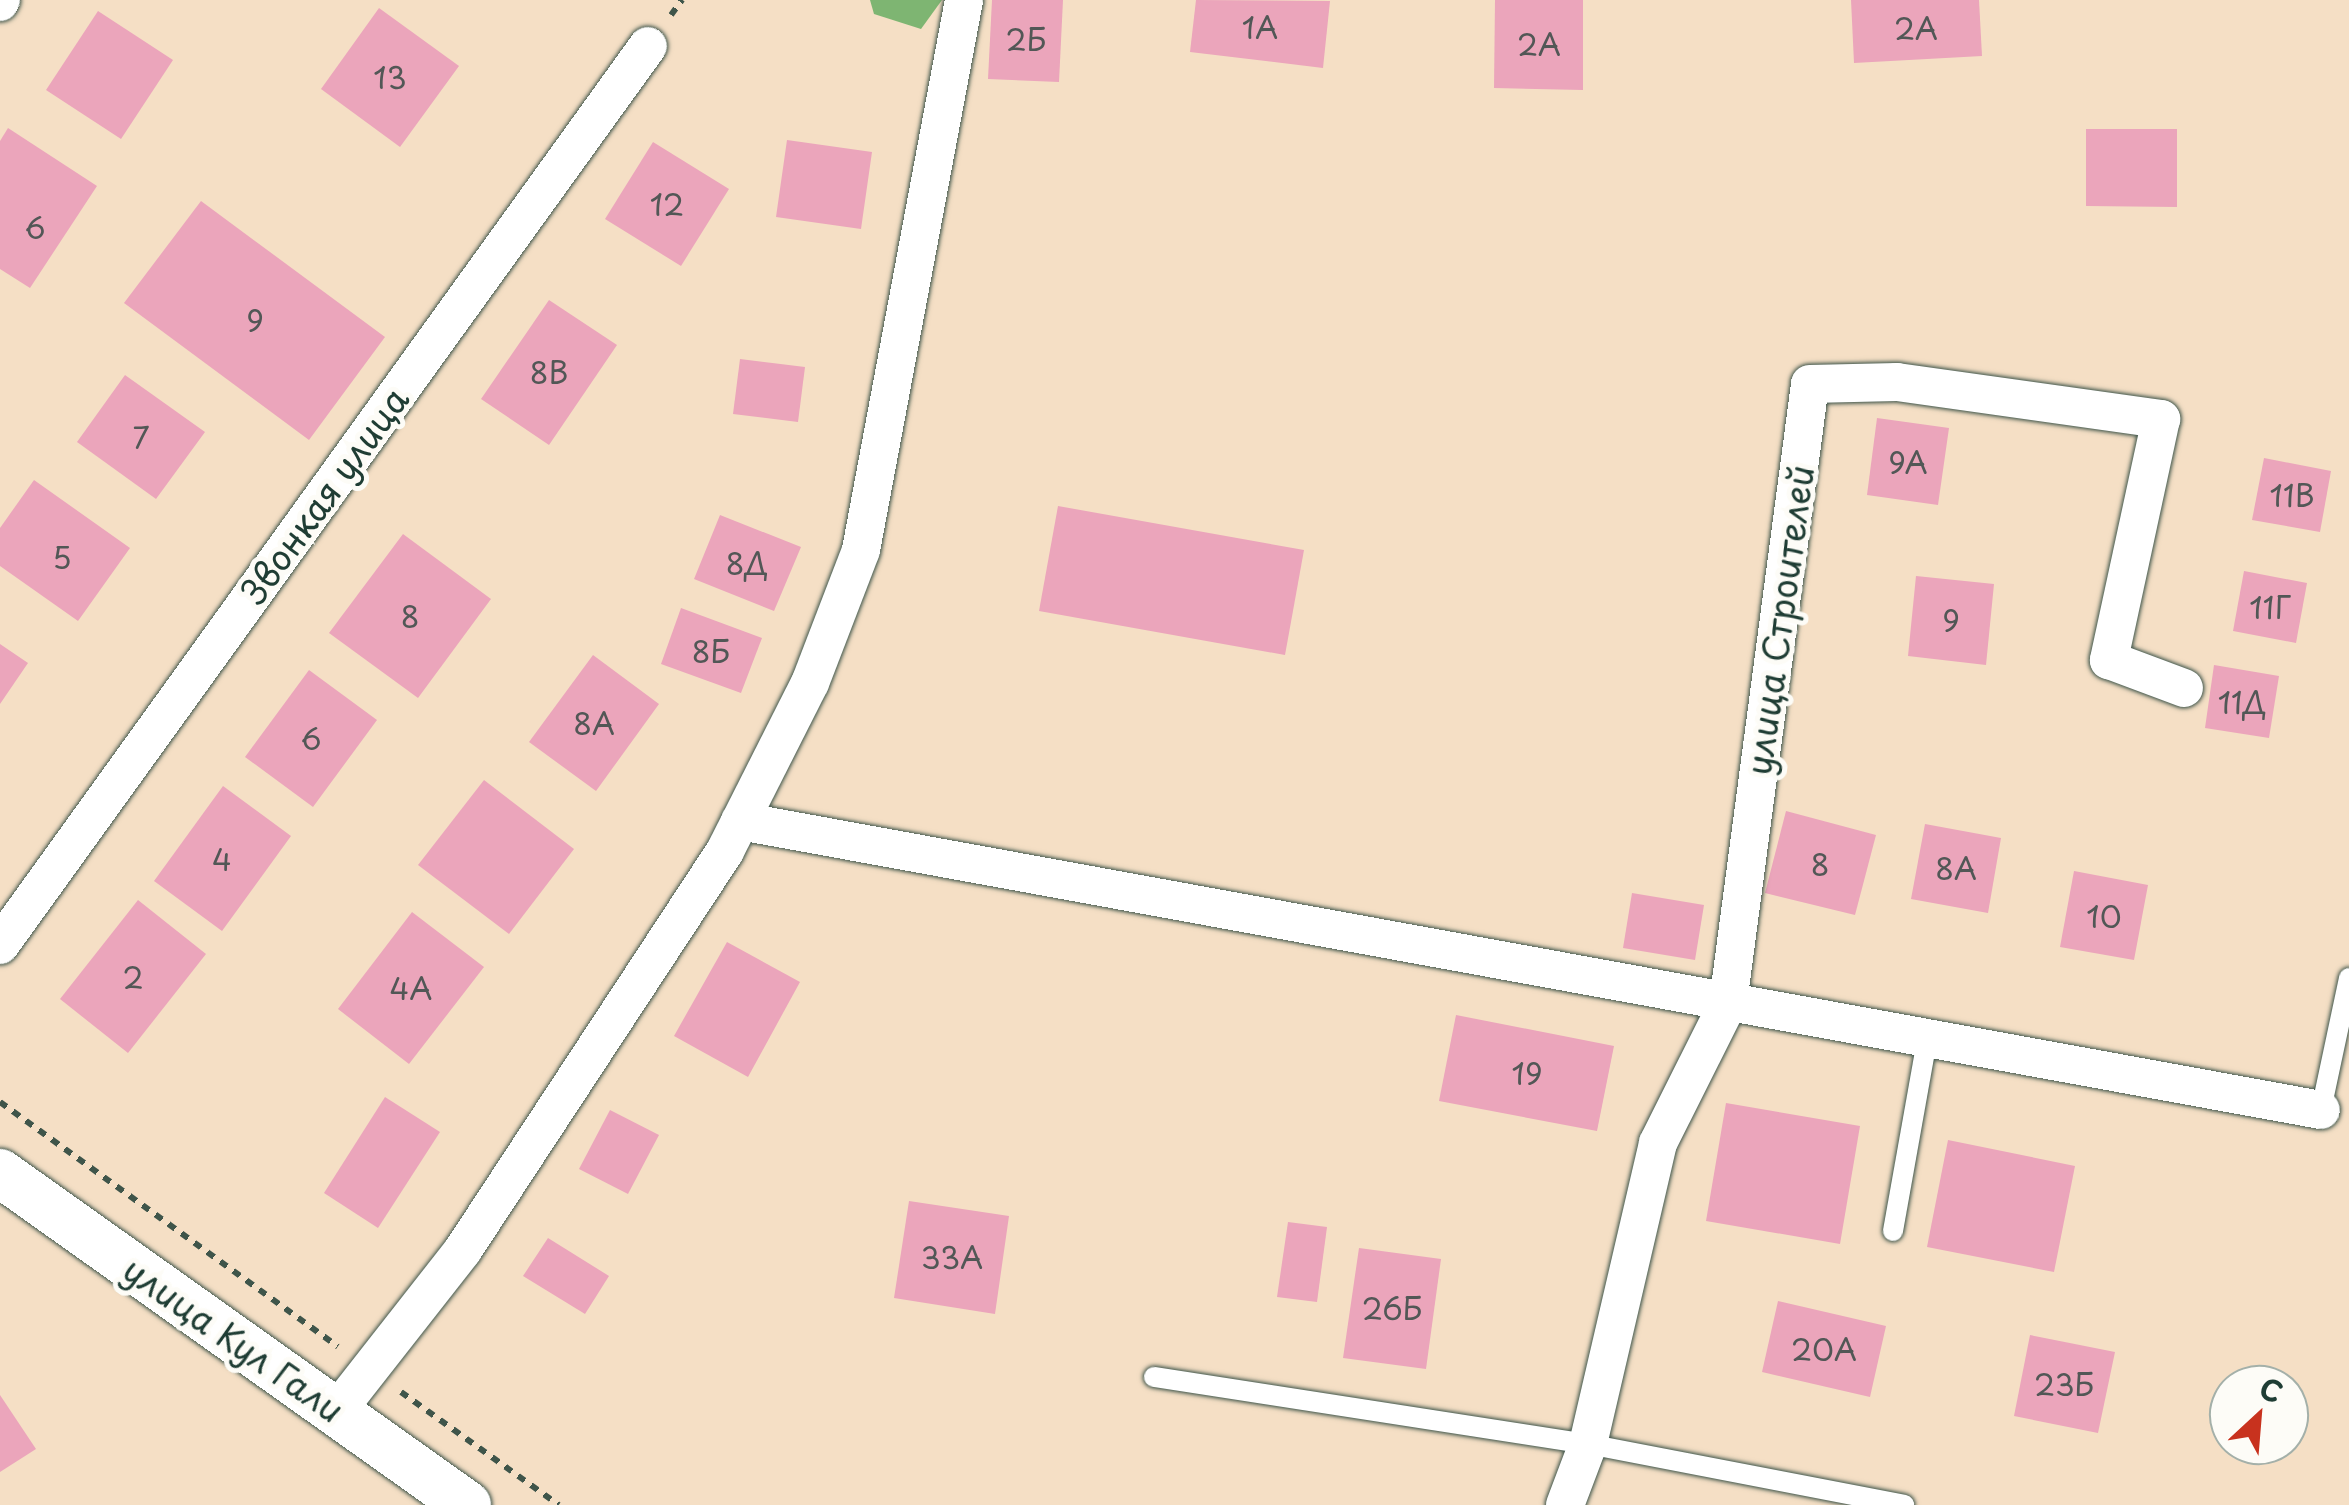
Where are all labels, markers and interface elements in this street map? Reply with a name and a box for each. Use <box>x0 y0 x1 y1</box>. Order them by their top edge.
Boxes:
house number: 1А <box>1242 9 1278 45</box>
house number: 2А <box>1894 10 1938 46</box>
house number: 2Б <box>1006 21 1046 57</box>
house number: 2А <box>1517 26 1561 62</box>
house number: 13 <box>373 59 407 95</box>
house number: 12 <box>650 186 684 222</box>
house number: 6 <box>24 209 46 245</box>
house number: 9 <box>246 302 264 338</box>
house number: 8В <box>530 354 568 390</box>
street label: Звонкая улица <box>231 378 417 612</box>
house number: 7 <box>132 419 150 455</box>
house number: 9А <box>1888 444 1928 480</box>
street label: улица Строителей <box>1736 461 1822 779</box>
house number: 11В <box>2270 477 2314 513</box>
house number: 5 <box>52 539 72 575</box>
house number: 8Д <box>726 545 768 581</box>
house number: 11Г <box>2249 589 2291 625</box>
house number: 8 <box>401 598 419 634</box>
house number: 9 <box>1942 602 1960 638</box>
house number: 8Б <box>692 633 730 669</box>
house number: 11Д <box>2218 684 2266 720</box>
house number: 8А <box>573 705 615 741</box>
house number: 6 <box>300 720 322 756</box>
house number: 4 <box>212 841 232 877</box>
house number: 8 <box>1811 846 1829 882</box>
house number: 8А <box>1935 850 1977 886</box>
house number: 10 <box>2086 898 2122 934</box>
house number: 2 <box>122 959 144 995</box>
house number: 4А <box>390 970 432 1006</box>
house number: 19 <box>1511 1055 1543 1091</box>
house number: 33А <box>921 1239 983 1275</box>
street label: улица Кул Гали <box>114 1246 354 1432</box>
house number: 26Б <box>1362 1290 1422 1326</box>
house number: 20А <box>1791 1331 1857 1367</box>
north arrow <box>2209 1365 2309 1465</box>
text: С <box>2253 1365 2290 1413</box>
house number: 23Б <box>2034 1366 2094 1402</box>

